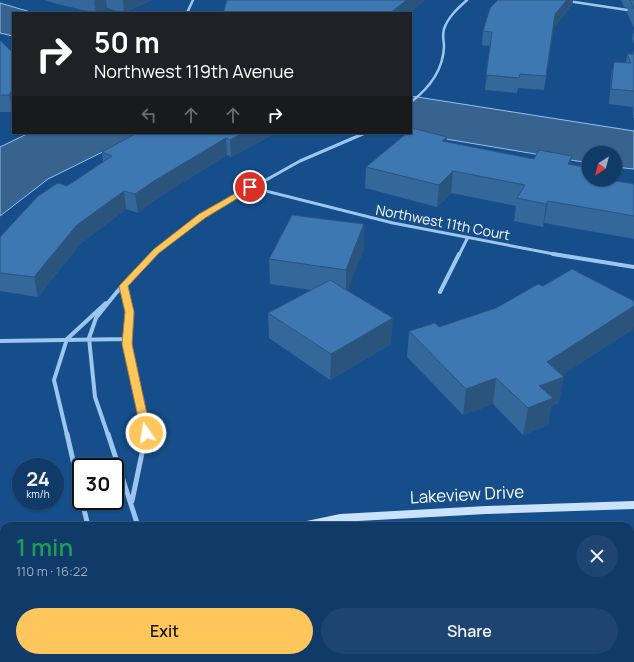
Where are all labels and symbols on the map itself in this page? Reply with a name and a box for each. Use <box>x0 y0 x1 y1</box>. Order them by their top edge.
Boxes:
north arrow <box>582 146 622 186</box>
pin <box>233 170 267 204</box>
street label: Northwest 11th Court <box>374 200 512 244</box>
position arrow <box>125 412 167 454</box>
speed limit sign: 30 <box>72 458 124 510</box>
street label: Lakeview Drive <box>409 480 525 508</box>

